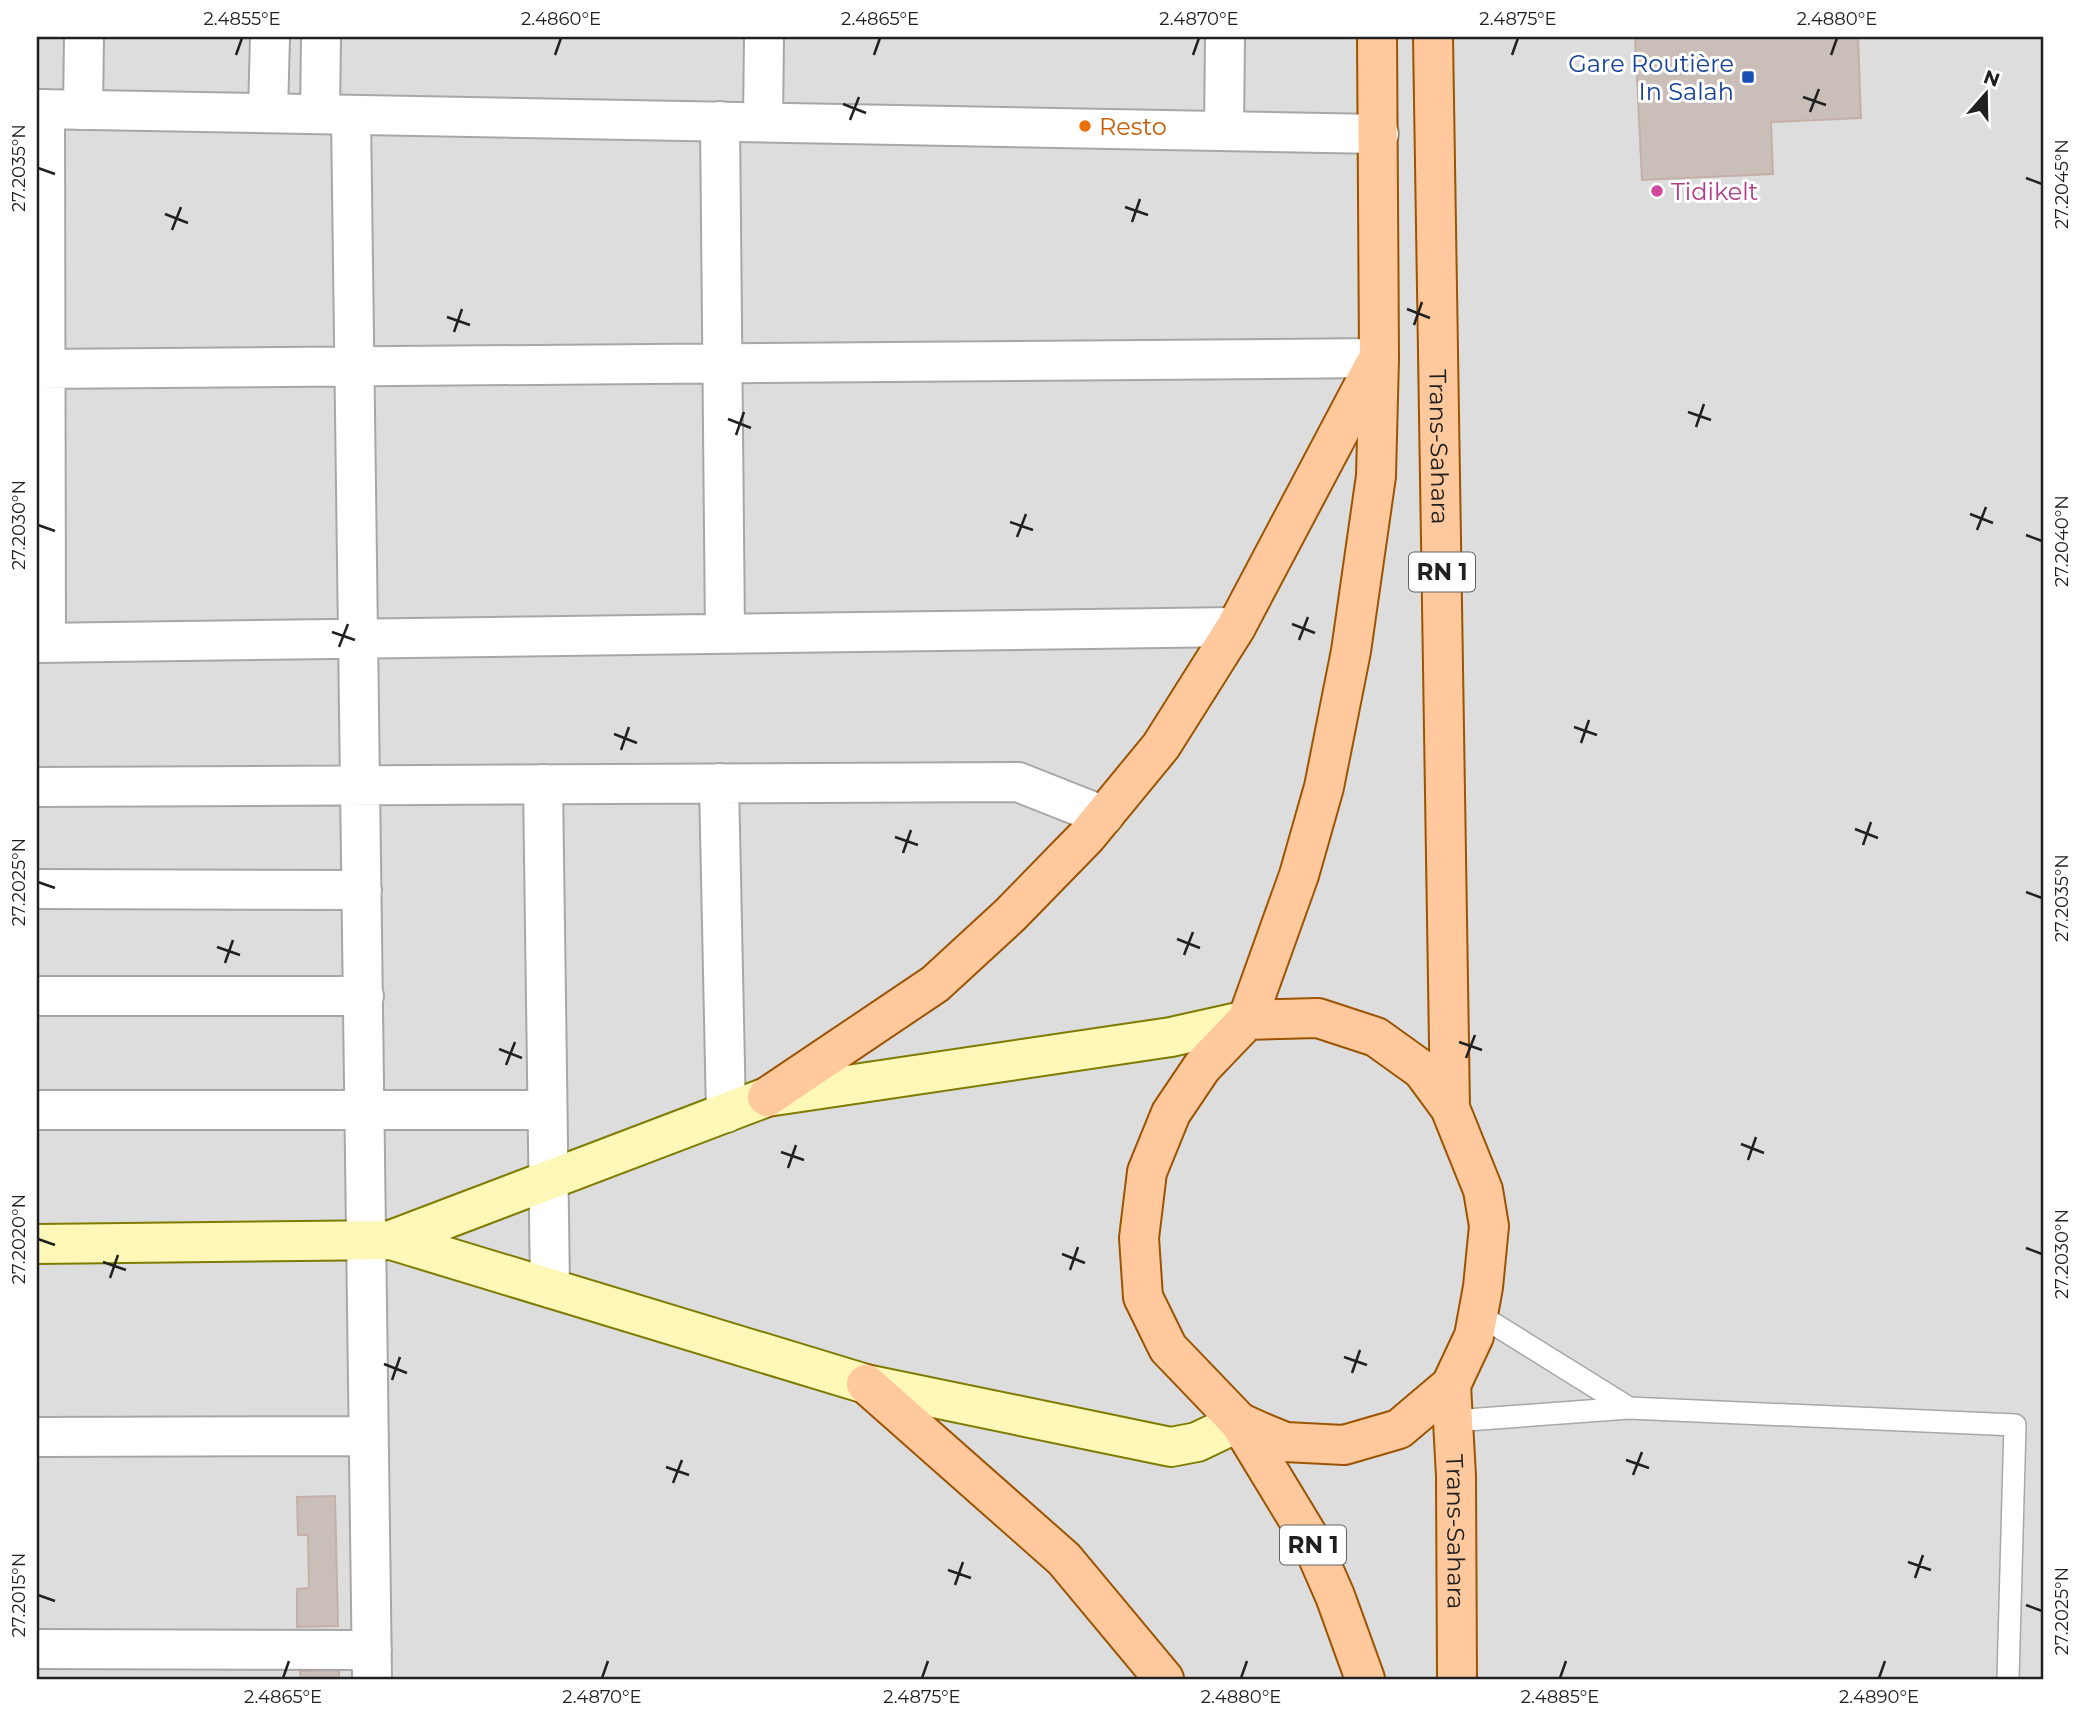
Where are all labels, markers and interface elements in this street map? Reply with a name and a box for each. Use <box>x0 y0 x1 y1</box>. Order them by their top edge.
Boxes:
text: 2.4855°E <box>203 8 281 30</box>
text: 2.4860°E <box>521 8 601 30</box>
text: 2.4865°E <box>841 8 919 30</box>
text: 2.4870°E <box>1159 8 1239 30</box>
text: 2.4875°E <box>1479 8 1557 30</box>
text: 2.4880°E <box>1797 8 1877 30</box>
place label: Gare Routière In Salah <box>1568 49 1734 106</box>
north arrow <box>1952 60 2022 130</box>
text: N <box>1980 65 2003 92</box>
marker: Gare Routière In Salah <box>1740 69 1756 85</box>
place label: Resto <box>1099 112 1167 141</box>
marker: Resto <box>1077 118 1093 134</box>
text: 27.2035°N <box>8 124 30 212</box>
text: 27.2045°N <box>2051 139 2073 229</box>
place label: Tidikelt <box>1671 177 1759 206</box>
marker: Tidikelt <box>1649 183 1665 199</box>
street label: Trans-Sahara <box>1424 369 1455 525</box>
text: 27.2030°N <box>8 480 30 570</box>
text: 27.2040°N <box>2051 495 2073 587</box>
road number: RN 1 <box>1409 552 1475 592</box>
text: 27.2025°N <box>8 838 30 926</box>
text: 27.2035°N <box>2051 854 2073 942</box>
text: 27.2020°N <box>8 1194 30 1284</box>
text: 27.2030°N <box>2051 1209 2073 1299</box>
street label: Trans-Sahara <box>1440 1454 1471 1610</box>
road number: RN 1 <box>1280 1526 1346 1564</box>
text: 27.2015°N <box>8 1553 30 1637</box>
text: 27.2025°N <box>2051 1567 2073 1655</box>
text: 2.4865°E <box>244 1686 322 1708</box>
text: 2.4870°E <box>562 1686 642 1708</box>
text: 2.4875°E <box>883 1686 961 1708</box>
text: 2.4880°E <box>1201 1686 1281 1708</box>
text: 2.4885°E <box>1521 1686 1599 1708</box>
text: 2.4890°E <box>1839 1686 1919 1708</box>

